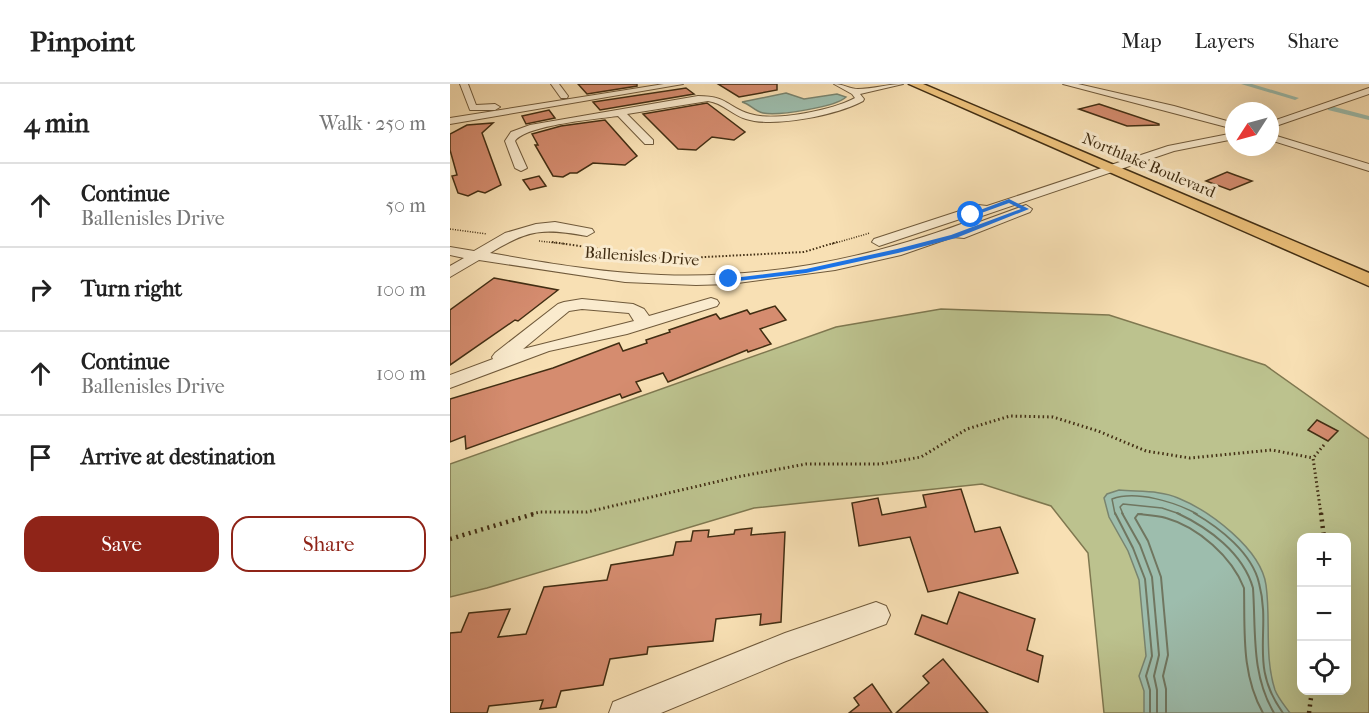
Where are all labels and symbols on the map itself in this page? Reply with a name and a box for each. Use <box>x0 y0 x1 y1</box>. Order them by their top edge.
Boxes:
north arrow <box>1225 102 1279 156</box>
street label: Northlake Boulevard <box>1080 128 1219 202</box>
route start <box>957 201 983 227</box>
street label: Ballenisles Drive <box>584 243 700 269</box>
route end <box>715 265 741 291</box>

